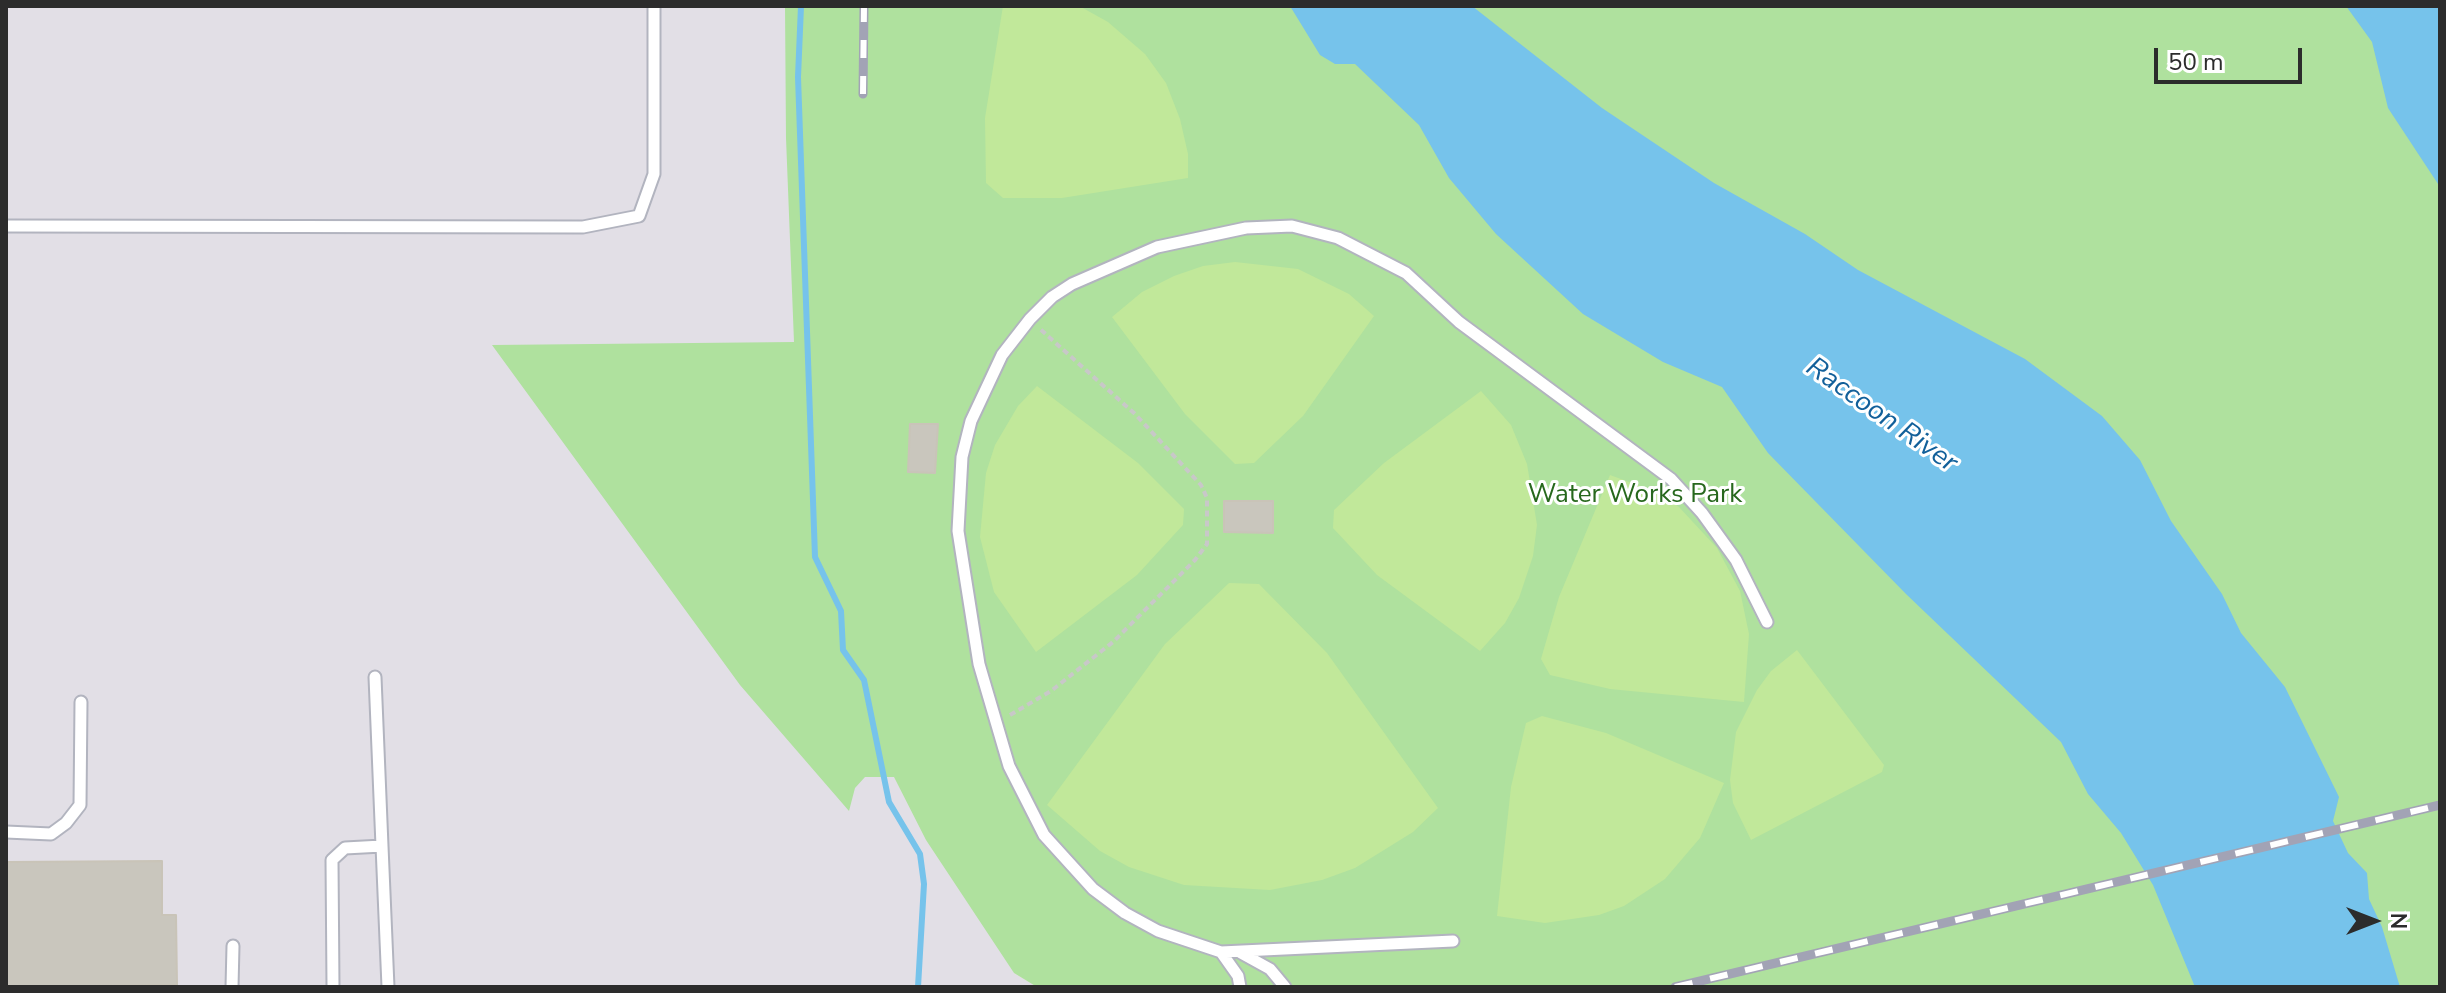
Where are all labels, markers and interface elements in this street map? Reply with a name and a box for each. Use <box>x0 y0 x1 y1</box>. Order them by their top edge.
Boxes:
scale bar <box>2158 32 2306 82</box>
text: 50 m <box>2168 46 2224 78</box>
water label: Raccoon River <box>1799 351 1963 481</box>
park label: Water Works Park <box>1528 480 1742 512</box>
north arrow <box>2334 881 2414 961</box>
text: N <box>2383 913 2413 929</box>

